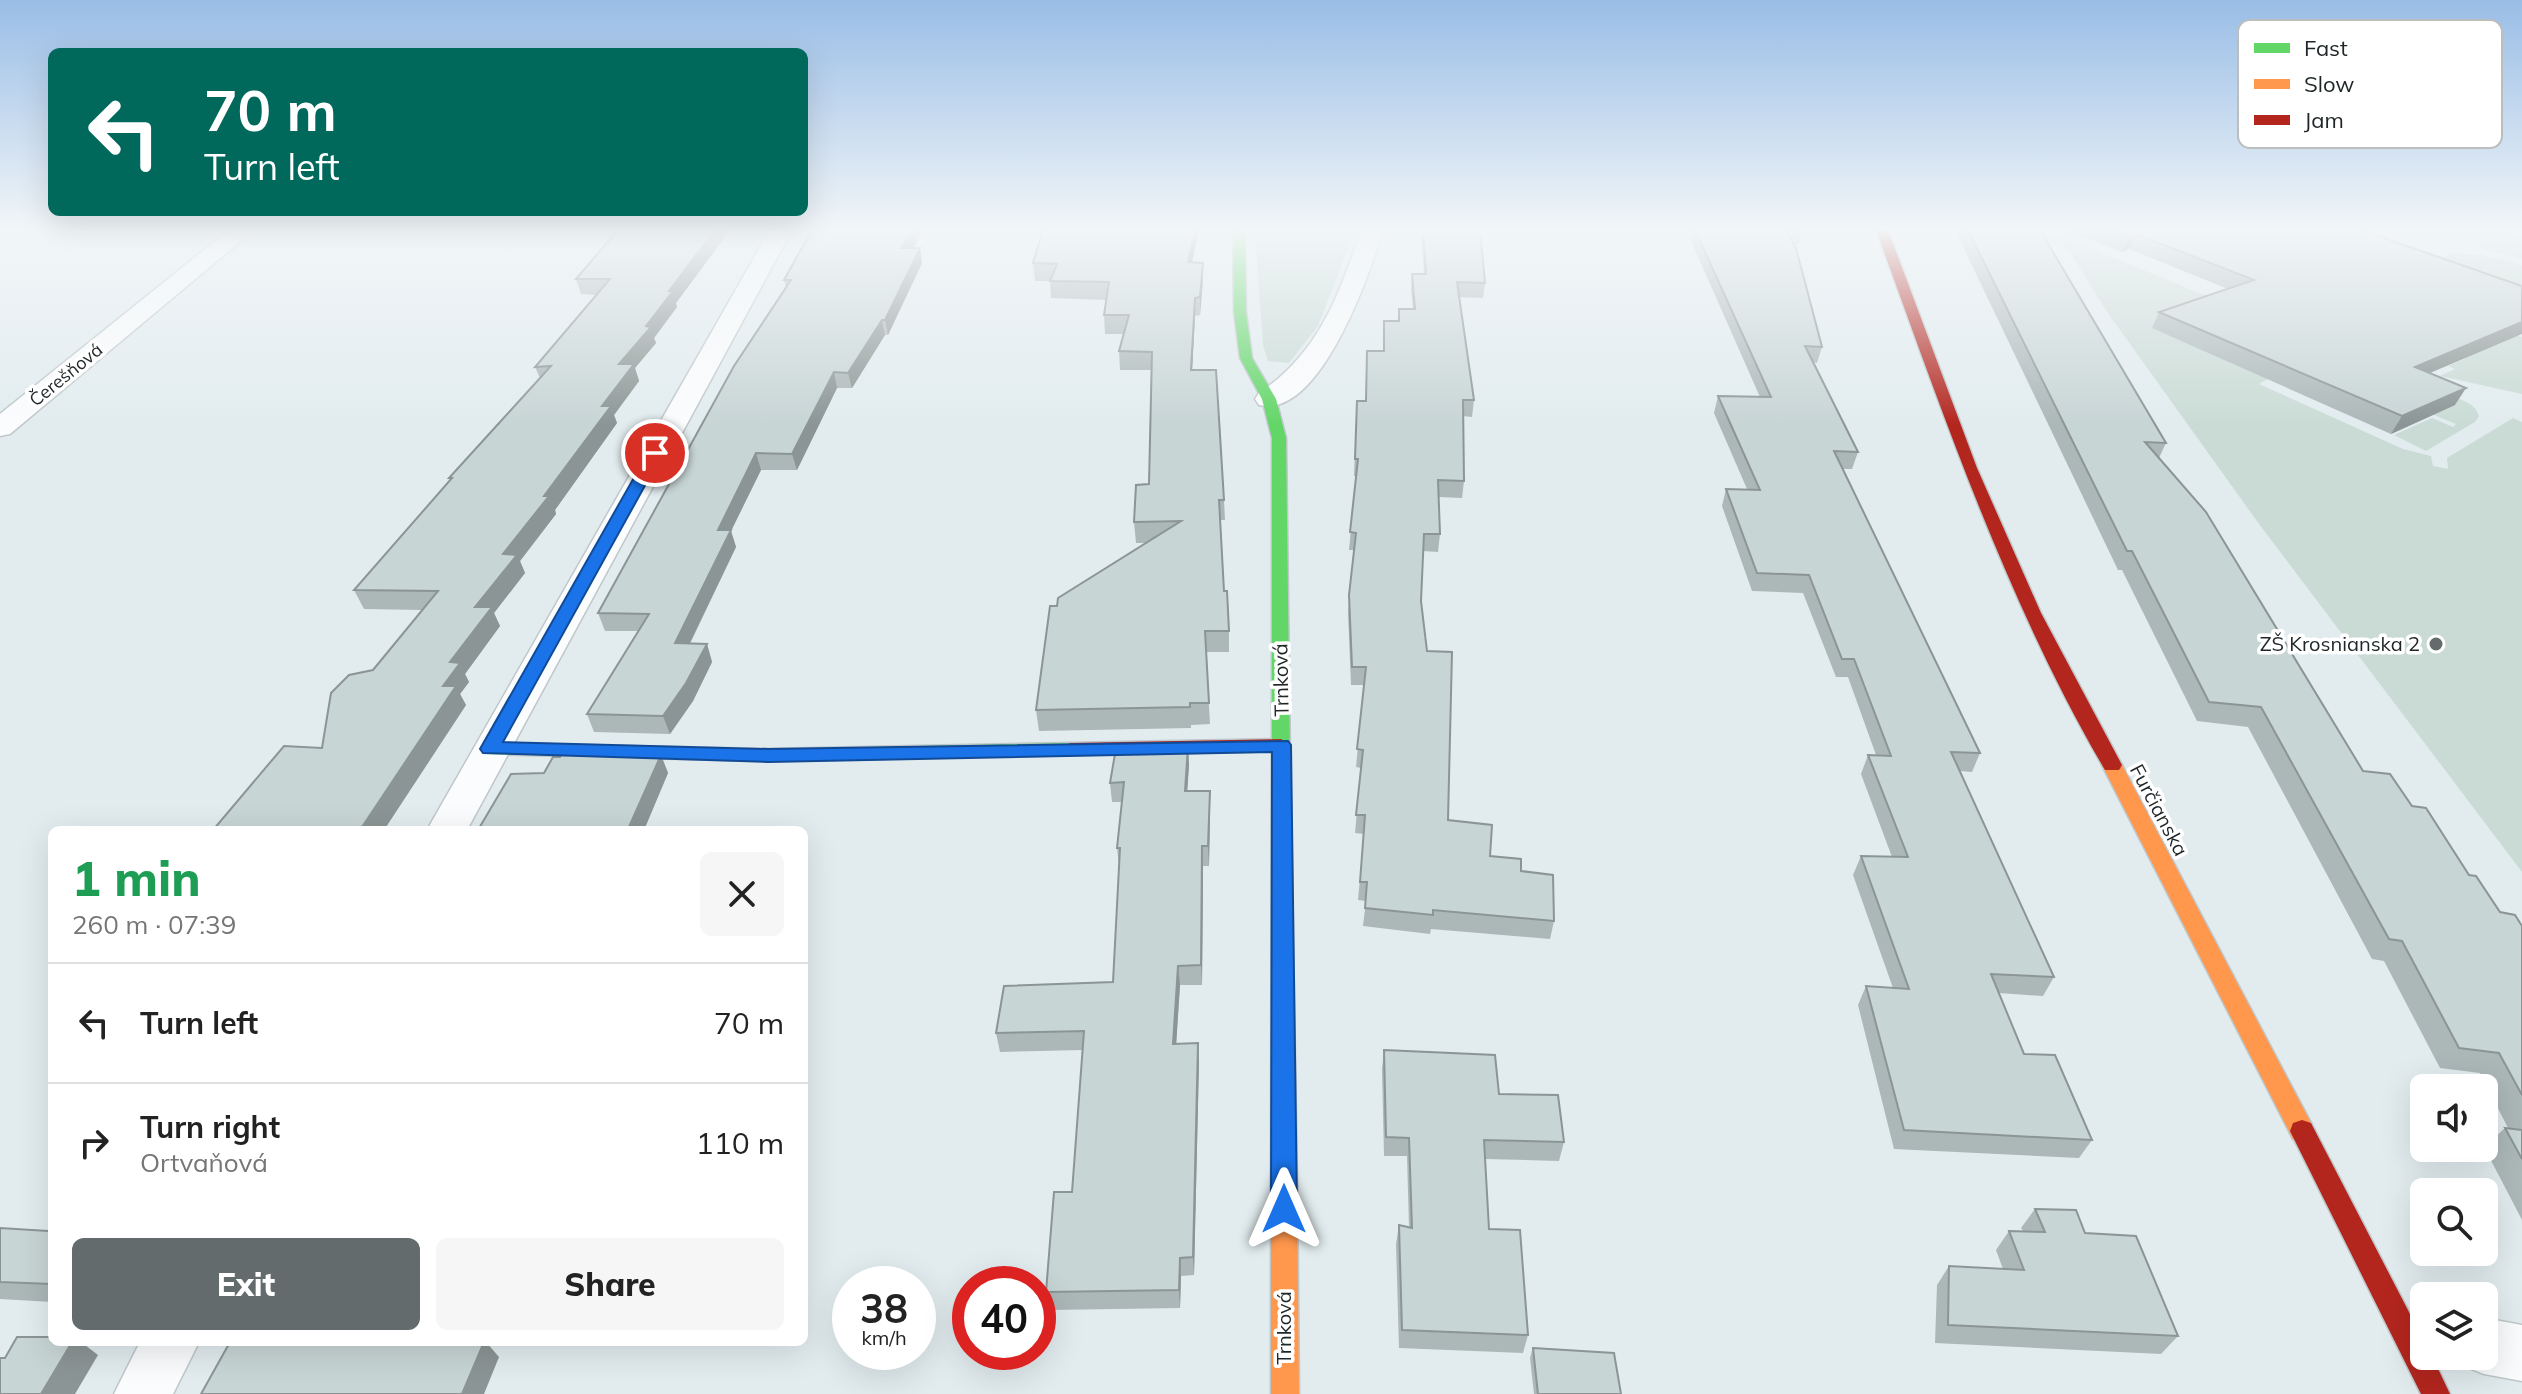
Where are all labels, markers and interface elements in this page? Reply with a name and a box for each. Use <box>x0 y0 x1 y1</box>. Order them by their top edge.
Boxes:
legend <box>2238 20 2502 148</box>
text: Fast <box>2304 34 2348 62</box>
text: Slow <box>2304 70 2354 98</box>
text: 70 m <box>204 75 337 145</box>
icon: left <box>72 80 176 184</box>
text: Jam <box>2304 106 2344 134</box>
text: Turn left <box>204 144 340 189</box>
street label: Čerešňová <box>24 338 107 411</box>
pin <box>621 419 689 487</box>
icon: arrive <box>633 431 677 475</box>
place label: ZŠ Krosnianska 2 <box>2260 631 2420 656</box>
marker: ZŠ Krosnianska 2 <box>2427 635 2445 653</box>
street label: Trnková <box>1267 643 1294 717</box>
street label: Furčianska <box>2125 760 2194 860</box>
text: 1 min <box>72 848 201 908</box>
button: close <box>700 852 784 936</box>
text: 260 m · 07:39 <box>72 908 236 941</box>
icon: left <box>72 1001 116 1045</box>
text: Turn left <box>140 1004 258 1042</box>
text: 70 m <box>714 1004 784 1042</box>
map controls <box>2410 1074 2498 1370</box>
button: sound <box>2410 1074 2498 1162</box>
text: Turn right <box>140 1108 280 1146</box>
icon: right <box>72 1121 116 1165</box>
text: 110 m <box>696 1124 784 1162</box>
text: Ortvaňová <box>140 1146 268 1179</box>
position arrow <box>1242 1167 1326 1251</box>
button: search <box>2410 1178 2498 1266</box>
button: Exit <box>72 1238 420 1330</box>
button: Share <box>436 1238 784 1330</box>
speed limit sign: 40 <box>952 1266 1056 1370</box>
button: layers <box>2410 1282 2498 1370</box>
text: 38 <box>860 1283 908 1333</box>
street label: Trnková <box>1271 1291 1296 1365</box>
text: km/h <box>861 1325 907 1350</box>

